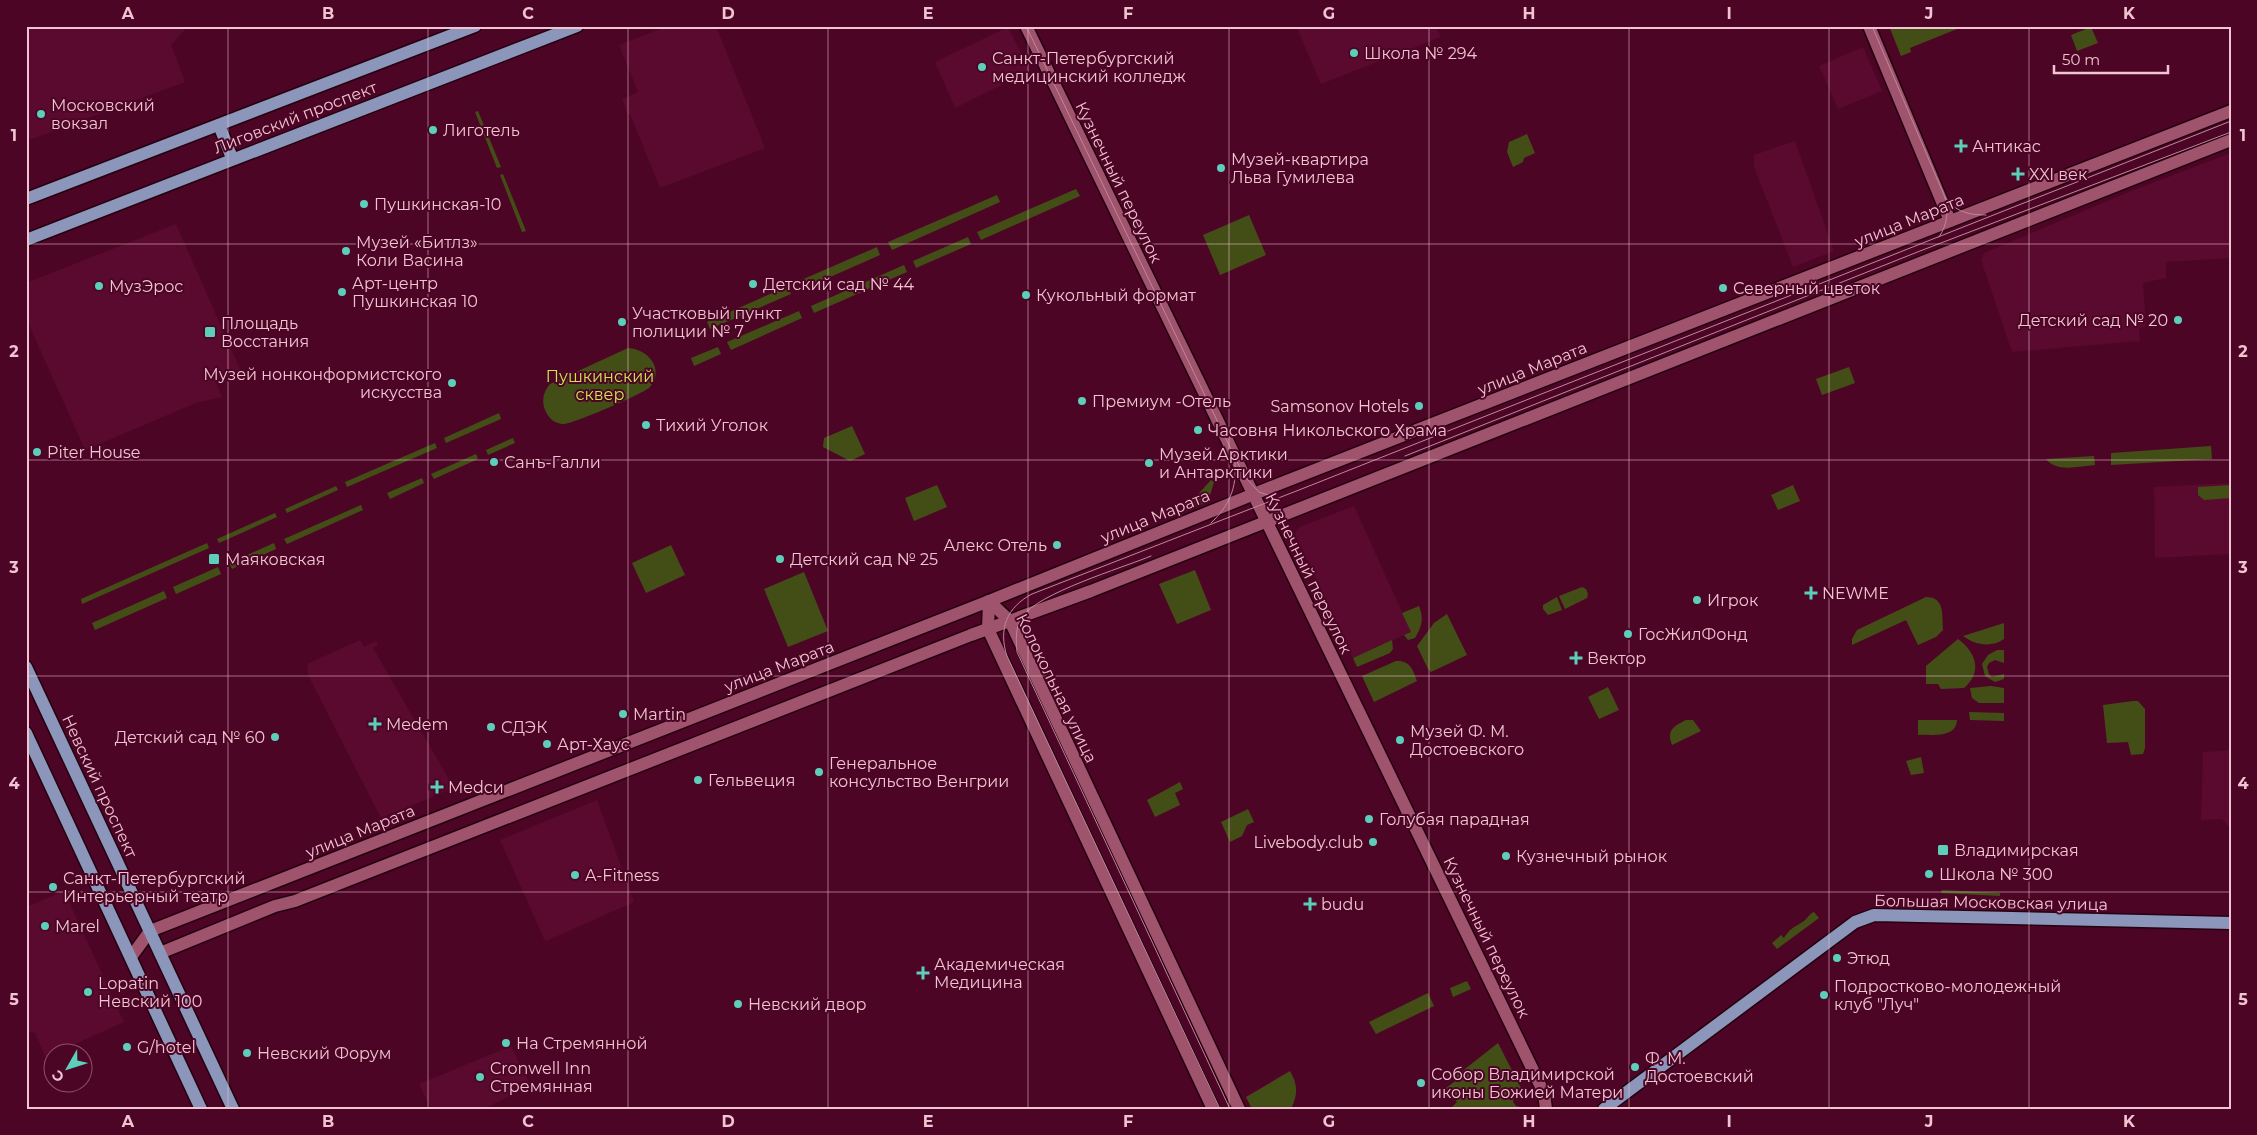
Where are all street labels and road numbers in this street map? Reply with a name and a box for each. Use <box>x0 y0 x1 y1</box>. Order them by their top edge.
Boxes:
street label: Лиговский проспект <box>211 77 380 157</box>
street label: Кузнечный переулок <box>1071 99 1166 266</box>
street label: улица Марата <box>1851 190 1967 251</box>
street label: улица Марата <box>1474 338 1590 399</box>
street label: улица Марата <box>1097 486 1213 547</box>
street label: Кузнечный переулок <box>1261 490 1356 657</box>
street label: Колокольная улица <box>1012 611 1101 766</box>
street label: улица Марата <box>721 637 837 696</box>
street label: Невский проспект <box>58 712 141 861</box>
street label: улица Марата <box>302 801 418 862</box>
street label: Кузнечный переулок <box>1439 854 1534 1021</box>
street label: Большая Московская улица <box>1874 891 2108 914</box>

